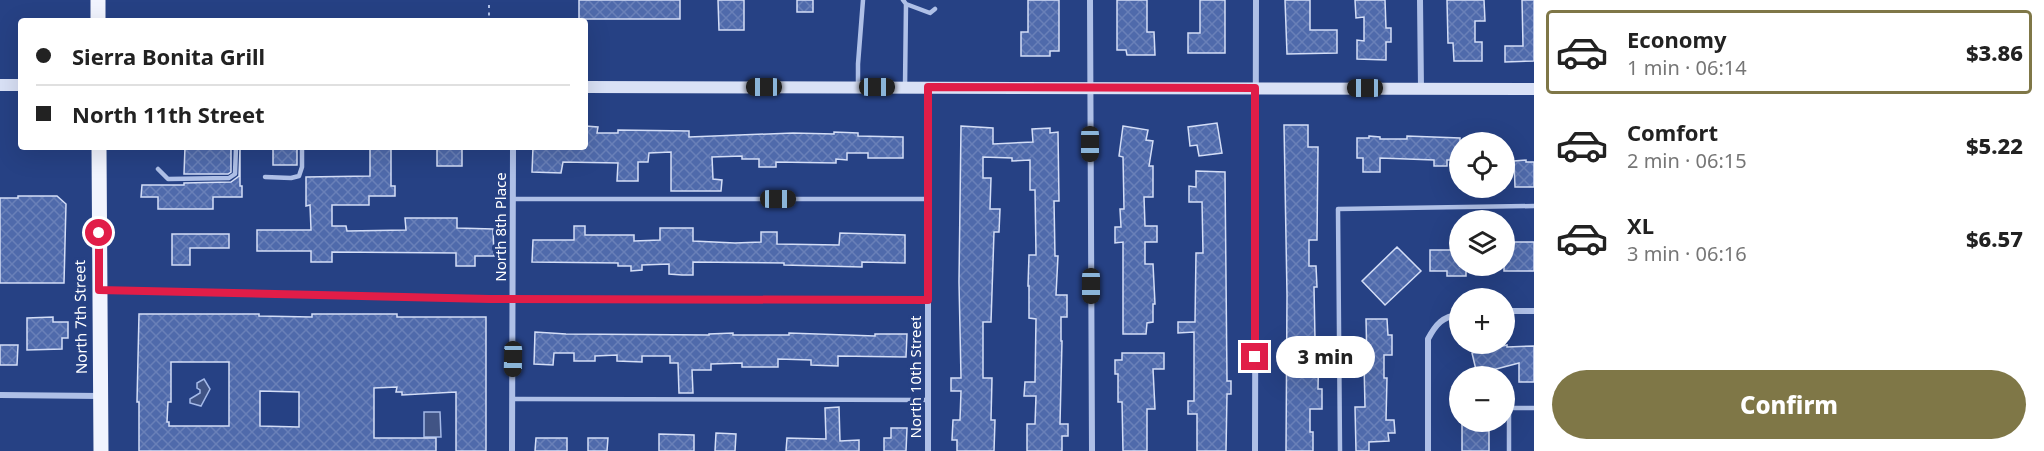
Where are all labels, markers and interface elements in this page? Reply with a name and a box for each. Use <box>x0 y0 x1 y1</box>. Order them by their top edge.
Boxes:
text: Economy <box>1627 24 1726 54</box>
icon: car <box>1555 25 1609 79</box>
text: $3.86 <box>1966 37 2023 67</box>
text: Sierra Bonita Grill <box>72 41 265 71</box>
text: 1 min · 06:14 <box>1627 54 1747 81</box>
car <box>746 78 782 96</box>
car <box>859 78 895 96</box>
car <box>1347 79 1383 97</box>
text: North 11th Street <box>72 99 265 129</box>
text: Comfort <box>1627 117 1718 147</box>
icon: car <box>1555 118 1609 172</box>
car <box>1081 126 1099 162</box>
text: $5.22 <box>1966 130 2023 160</box>
map controls <box>1449 132 1515 432</box>
button: locate <box>1449 132 1515 198</box>
text: 2 min · 06:15 <box>1627 147 1747 174</box>
street label: North 8th Place <box>490 172 510 282</box>
car <box>760 190 796 208</box>
button: layers <box>1449 210 1515 276</box>
text: XL <box>1627 210 1654 240</box>
icon: car <box>1555 211 1609 265</box>
route start <box>85 219 112 246</box>
text: $6.57 <box>1966 223 2023 253</box>
text: 3 min · 06:16 <box>1627 240 1747 267</box>
street label: North 7th Street <box>69 259 91 374</box>
car <box>1082 268 1100 304</box>
button: + <box>1449 288 1515 354</box>
street label: North 10th Street <box>905 315 925 438</box>
callout: 3 min <box>1276 336 1375 378</box>
car <box>504 341 522 377</box>
route end <box>1241 343 1268 370</box>
text: 3 min <box>1298 343 1353 370</box>
button: − <box>1449 366 1515 432</box>
button: Confirm <box>1552 370 2026 439</box>

